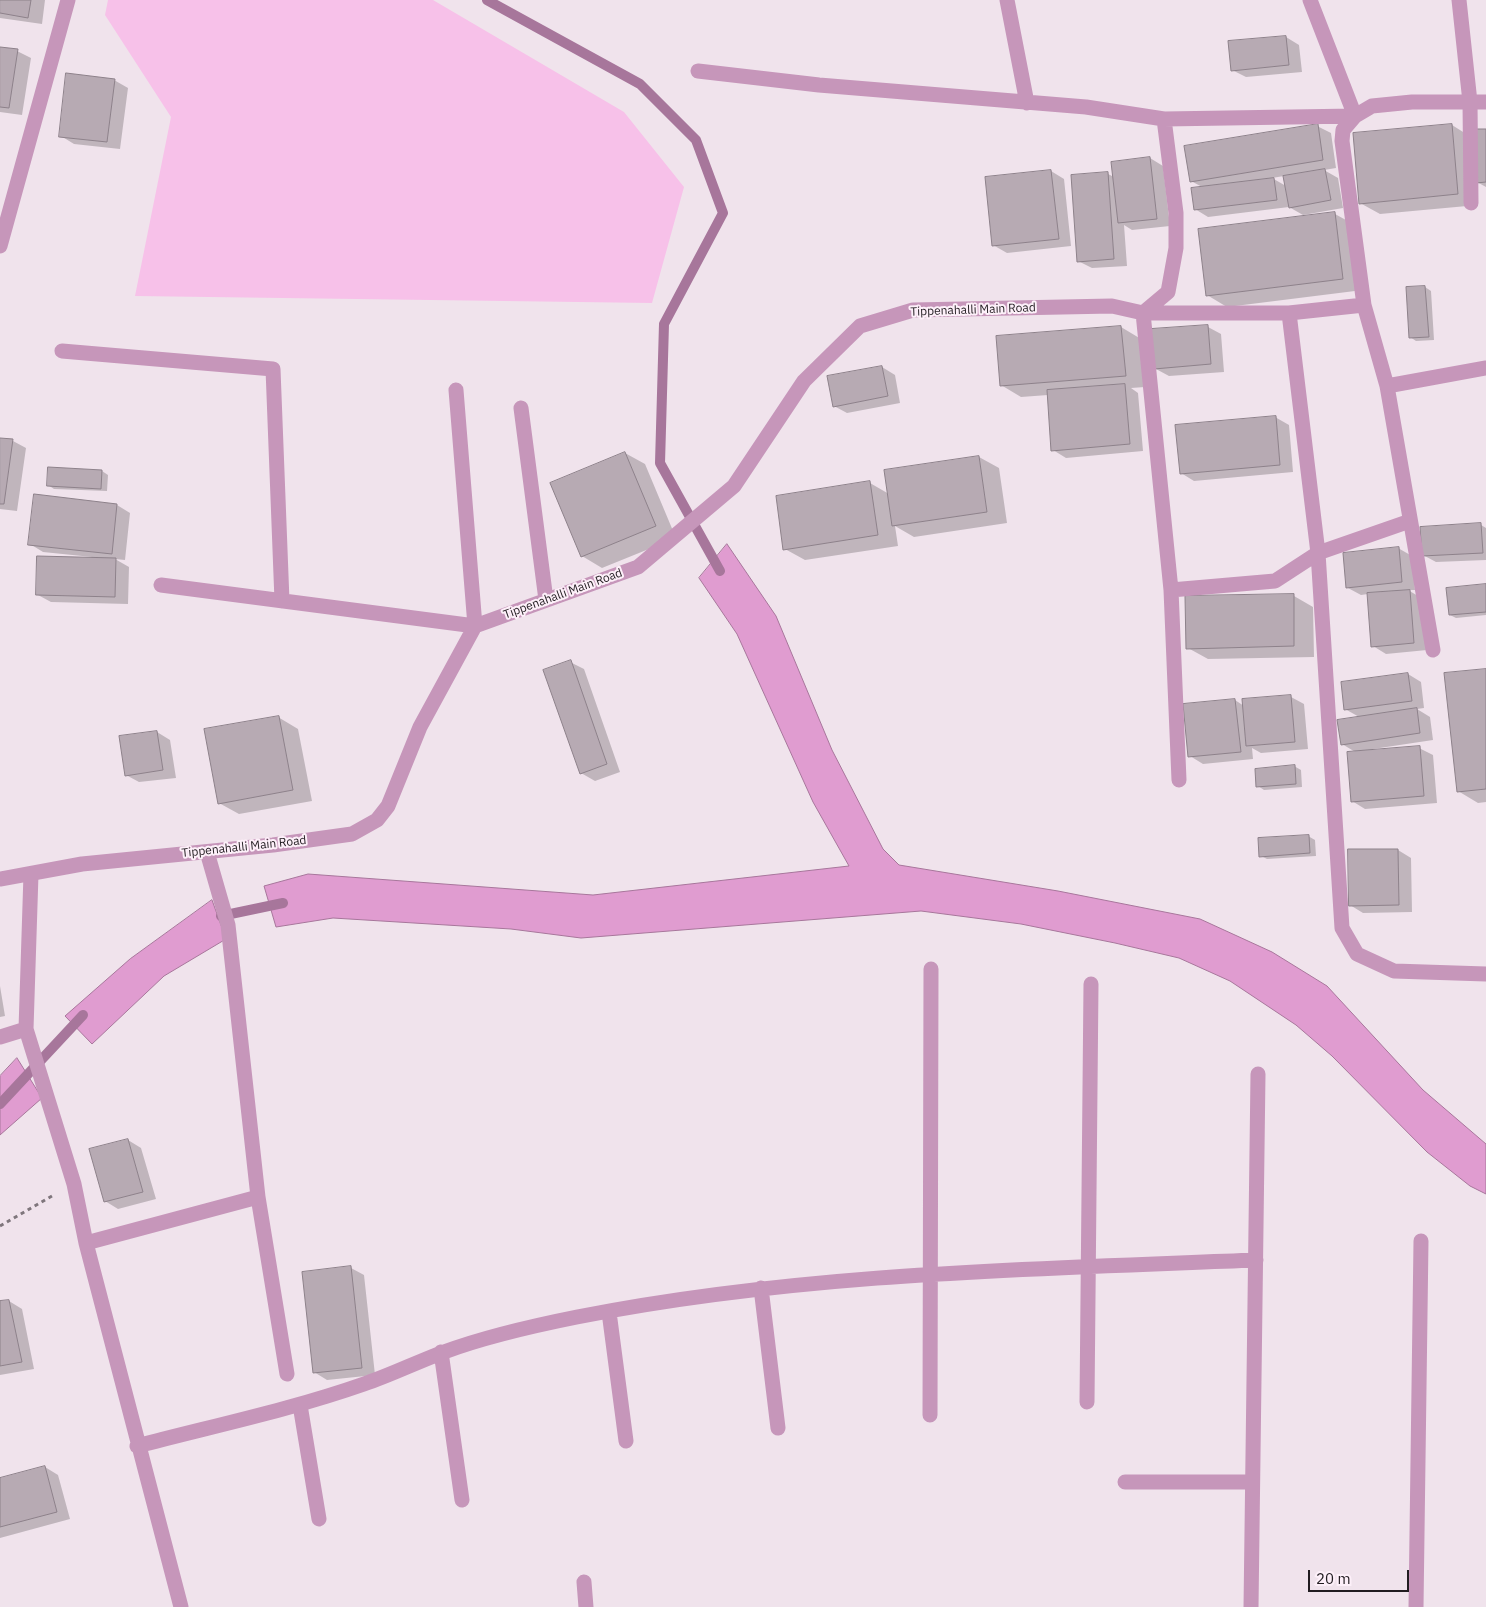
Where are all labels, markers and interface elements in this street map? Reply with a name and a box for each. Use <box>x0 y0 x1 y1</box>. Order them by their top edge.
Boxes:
street label: Tippenahalli Main Road <box>910 301 1036 319</box>
street label: Tippenahalli Main Road <box>502 566 624 622</box>
street label: Tippenahalli Main Road <box>181 833 307 861</box>
scale bar <box>1311 1560 1412 1592</box>
text: 20 m <box>1316 1569 1351 1588</box>

